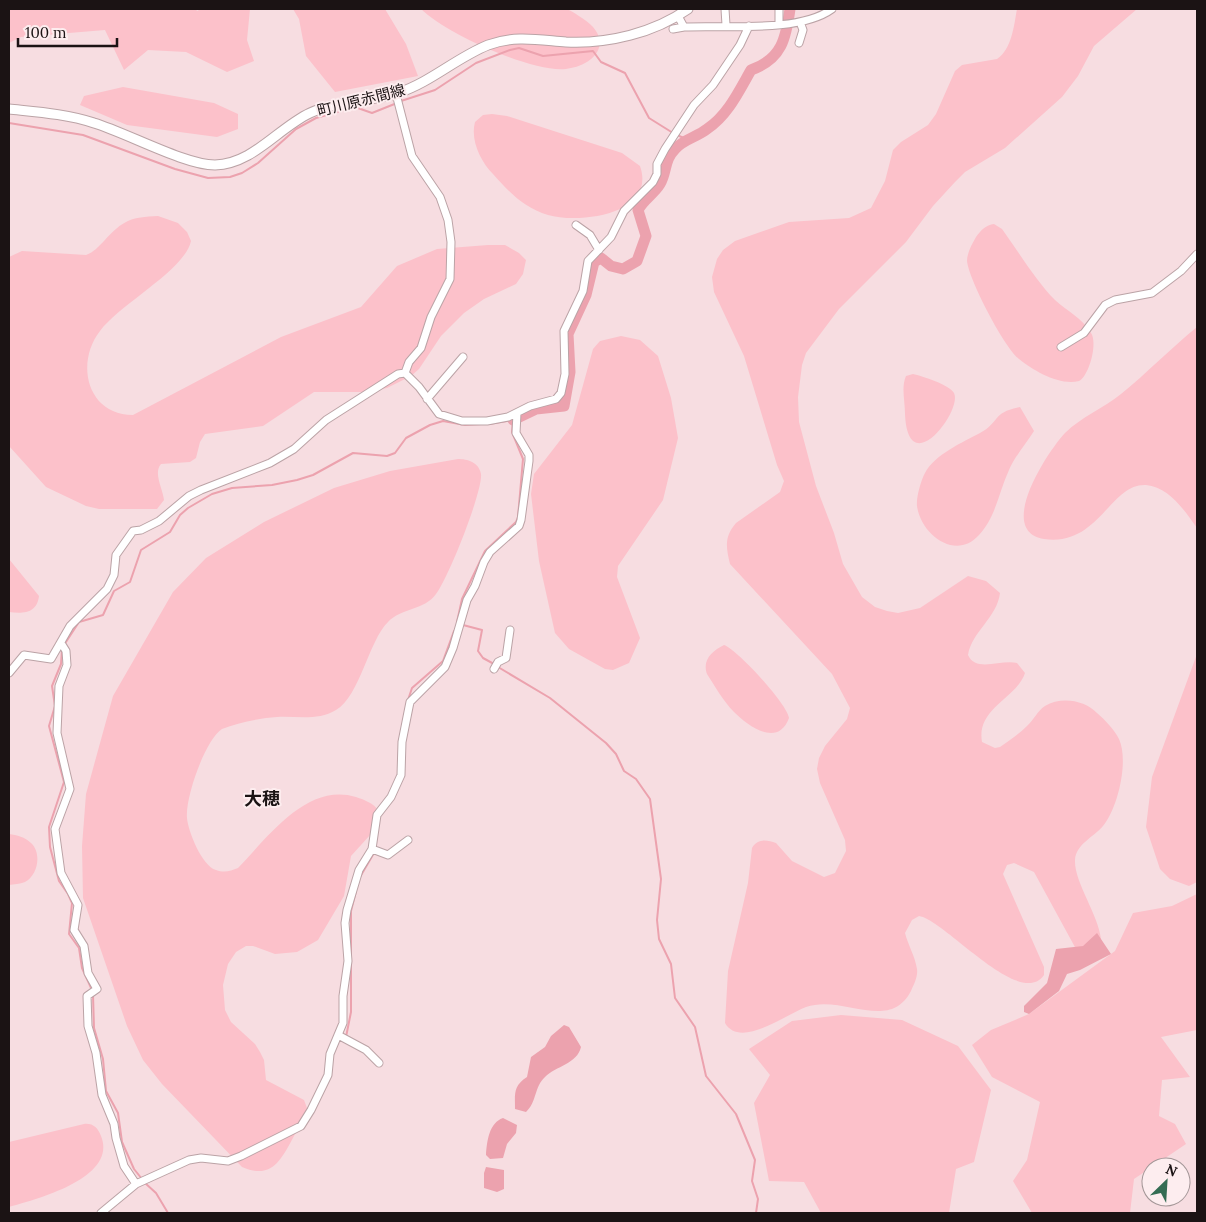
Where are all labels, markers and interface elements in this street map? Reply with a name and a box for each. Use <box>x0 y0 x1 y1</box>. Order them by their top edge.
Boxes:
scale bar <box>18 15 116 47</box>
text: 100 m <box>25 23 66 42</box>
street label: 町川原赤間線 <box>315 80 407 120</box>
district label: 大穂 <box>244 787 280 810</box>
north arrow <box>1141 1157 1191 1207</box>
text: N <box>1163 1160 1180 1181</box>

